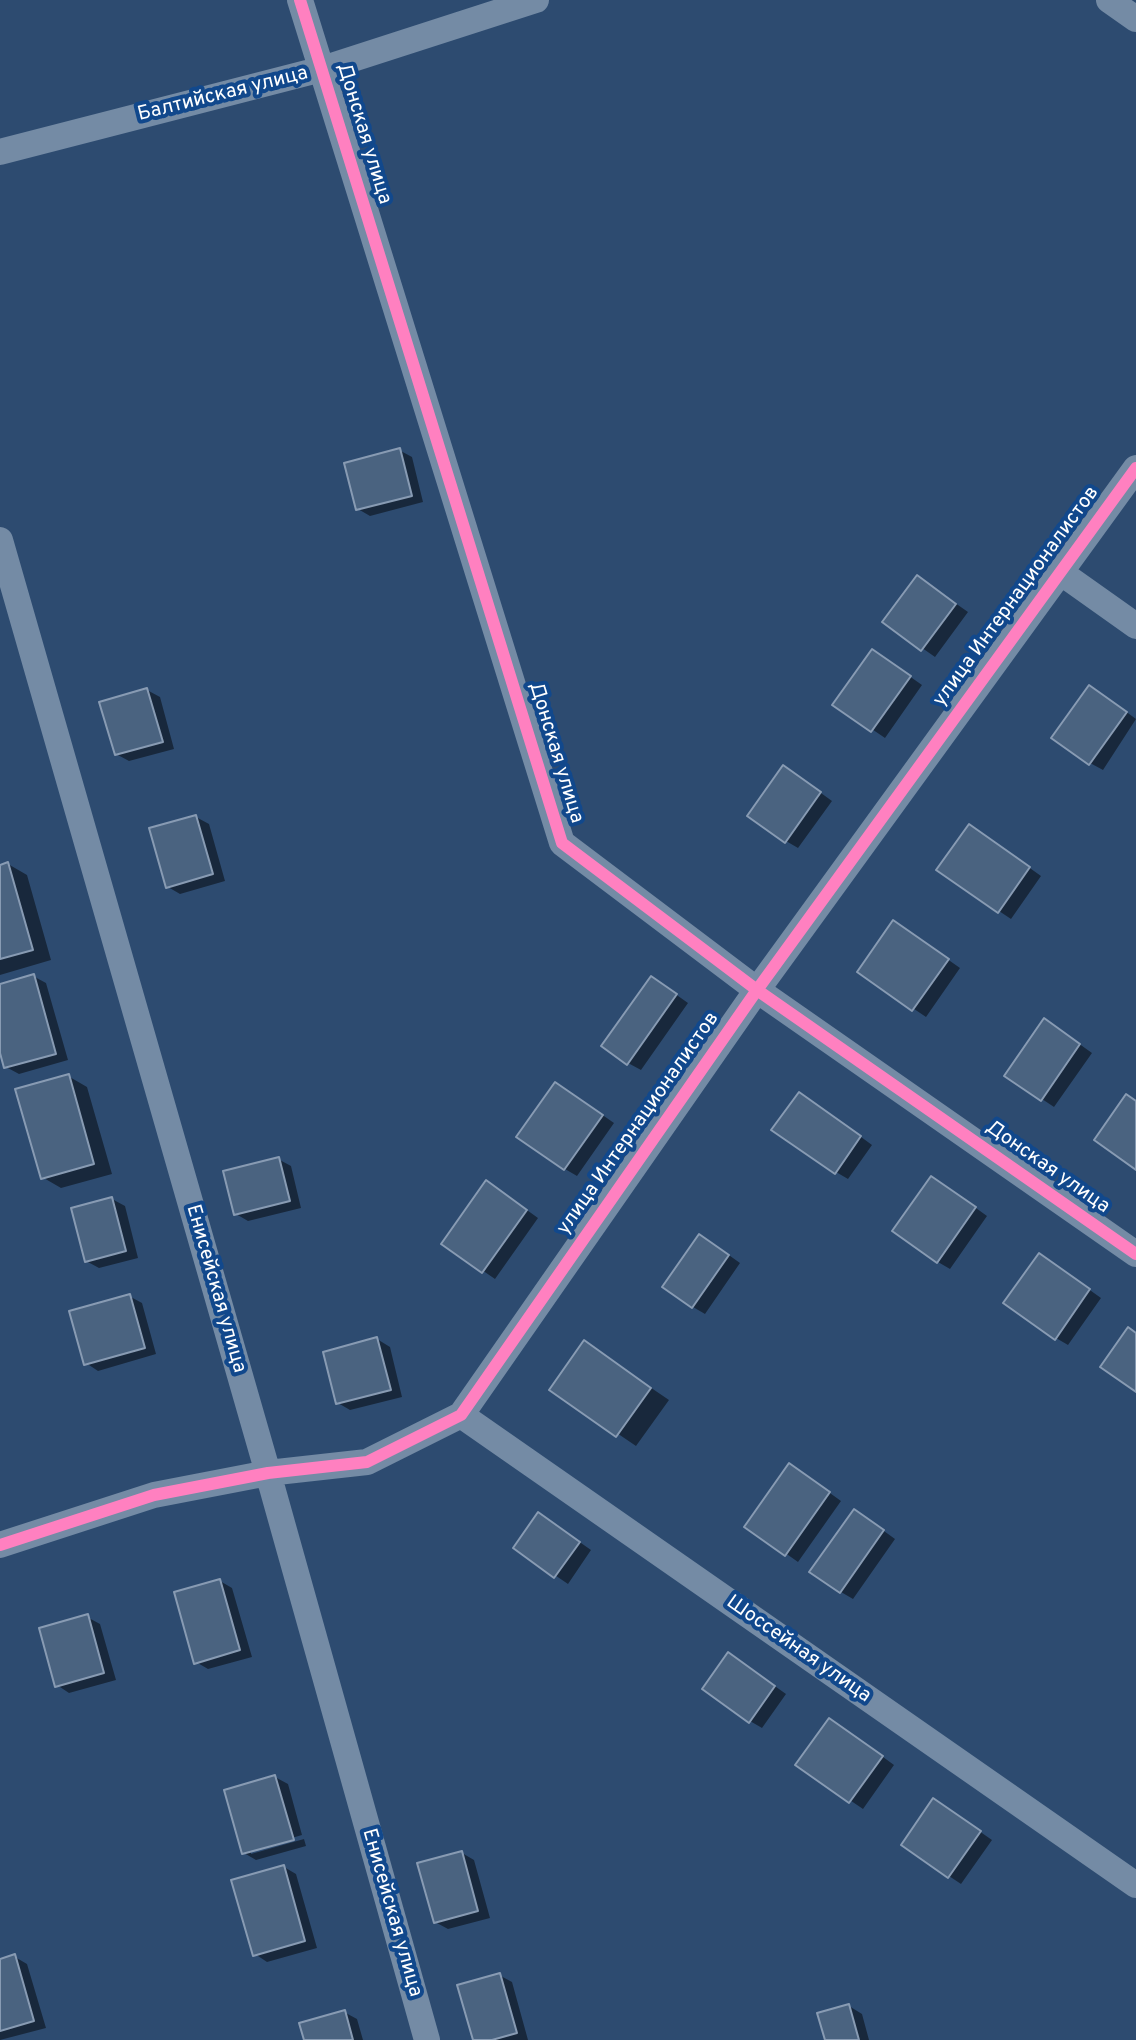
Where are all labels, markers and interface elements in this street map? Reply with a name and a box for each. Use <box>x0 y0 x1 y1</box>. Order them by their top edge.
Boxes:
street label: Донская улица <box>330 61 396 207</box>
street label: Балтийская улица <box>135 62 311 128</box>
street label: улица Интернационалистов <box>929 482 1105 712</box>
street label: Донская улица <box>522 680 588 826</box>
street label: улица Интернационалистов <box>553 1008 725 1240</box>
street label: Донская улица <box>980 1116 1114 1220</box>
street label: Енисейская улица <box>179 1202 251 1376</box>
street label: Шоссейная улица <box>721 1591 875 1709</box>
street label: Енисейская улица <box>355 1826 427 2000</box>

